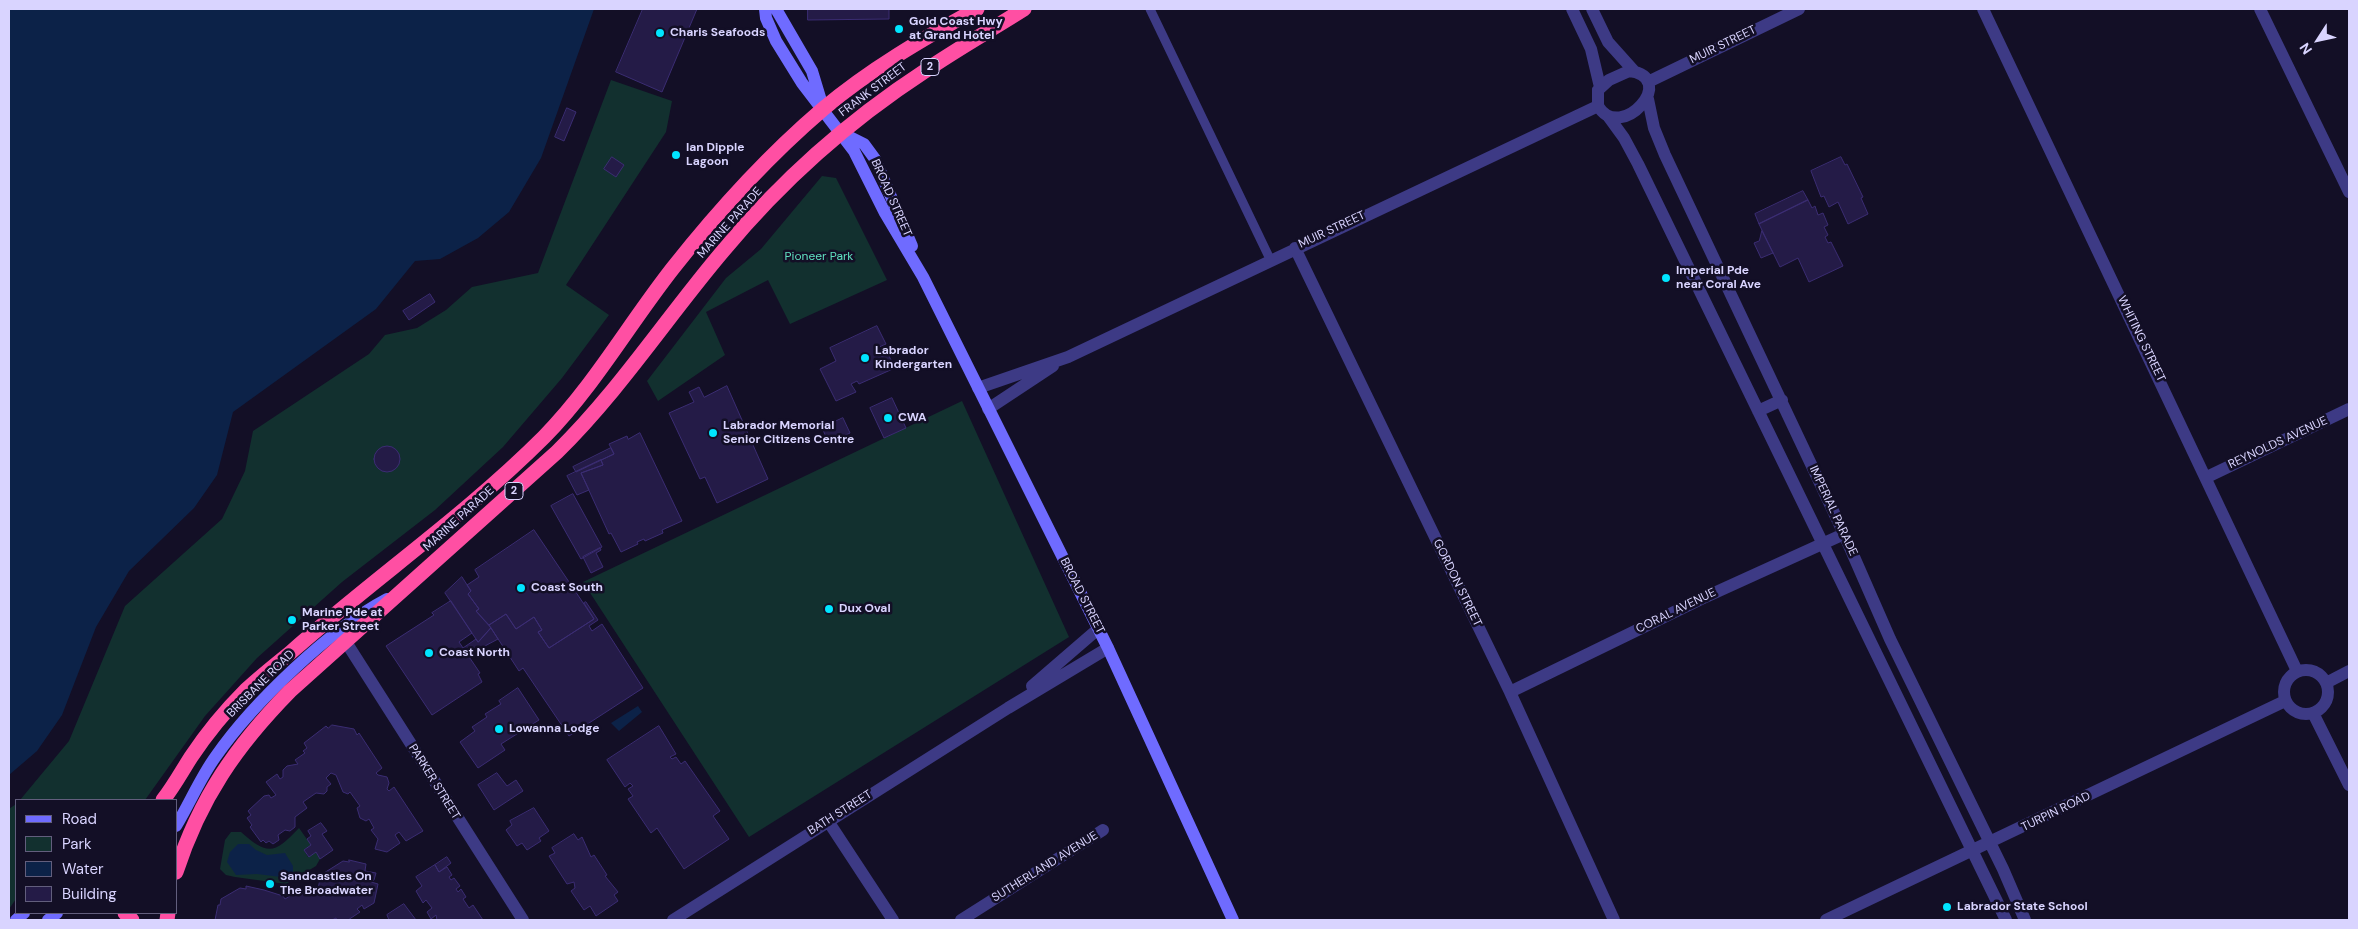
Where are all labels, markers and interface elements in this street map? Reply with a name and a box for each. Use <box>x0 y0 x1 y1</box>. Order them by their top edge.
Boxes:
place label: Gold Coast Hwy at Grand Hotel <box>909 15 1003 43</box>
north arrow <box>2293 15 2343 65</box>
marker: Gold Coast Hwy at Grand Hotel <box>893 23 905 35</box>
street label: MUIR STREET <box>1687 23 1759 67</box>
place label: Charis Seafoods <box>670 26 765 40</box>
marker: Charis Seafoods <box>654 27 666 39</box>
text: N <box>2295 39 2316 58</box>
road number: 2 <box>921 58 939 76</box>
street label: FRANK STREET <box>836 60 910 120</box>
place label: Ian Dipple Lagoon <box>686 141 744 169</box>
marker: Ian Dipple Lagoon <box>670 149 682 161</box>
street label: BROAD STREET <box>867 157 915 239</box>
street label: MARINE PARADE <box>694 185 766 261</box>
street label: MUIR STREET <box>1296 208 1368 252</box>
park label: Pioneer Park <box>785 250 853 264</box>
place label: Imperial Pde near Coral Ave <box>1676 264 1761 292</box>
marker: Imperial Pde near Coral Ave <box>1660 272 1672 284</box>
street label: WHITING STREET <box>2114 294 2168 384</box>
place label: Labrador Kindergarten <box>875 344 952 372</box>
marker: Labrador Kindergarten <box>859 352 871 364</box>
place label: CWA <box>898 411 927 425</box>
marker: CWA <box>882 412 894 424</box>
street label: REYNOLDS AVENUE <box>2226 414 2330 472</box>
place label: Labrador Memorial Senior Citizens Centre <box>723 419 854 447</box>
marker: Labrador Memorial Senior Citizens Centre <box>707 427 719 439</box>
street label: IMPERIAL PARADE <box>1806 464 1860 558</box>
road number: 2 <box>505 482 523 500</box>
street label: MARINE PARADE <box>421 483 497 555</box>
street label: GORDON STREET <box>1430 537 1484 629</box>
street label: BROAD STREET <box>1057 556 1107 636</box>
place label: Coast South <box>531 581 603 595</box>
marker: Coast South <box>515 582 527 594</box>
street label: CORAL AVENUE <box>1634 585 1718 637</box>
place label: Dux Oval <box>839 602 891 616</box>
marker: Dux Oval <box>823 603 835 615</box>
place label: Marine Pde at Parker Street <box>302 606 382 634</box>
marker: Marine Pde at Parker Street <box>286 614 298 626</box>
place label: Coast North <box>439 646 510 660</box>
street label: BRISBANE ROAD <box>224 647 298 721</box>
marker: Coast North <box>423 647 435 659</box>
place label: Lowanna Lodge <box>509 722 599 736</box>
marker: Lowanna Lodge <box>493 723 505 735</box>
street label: PARKER STREET <box>405 742 463 822</box>
street label: BATH STREET <box>805 788 875 838</box>
street label: TURPIN ROAD <box>2019 789 2093 835</box>
legend <box>15 799 178 914</box>
text: Road <box>62 809 97 829</box>
street label: SUTHERLAND AVENUE <box>989 829 1101 905</box>
text: Park <box>62 834 92 854</box>
text: Water <box>62 859 103 879</box>
place label: Sandcastles On The Broadwater <box>280 870 373 898</box>
marker: Sandcastles On The Broadwater <box>264 878 276 890</box>
text: Building <box>62 884 117 904</box>
place label: Labrador State School <box>1957 900 2088 914</box>
marker: Labrador State School <box>1941 901 1953 913</box>

